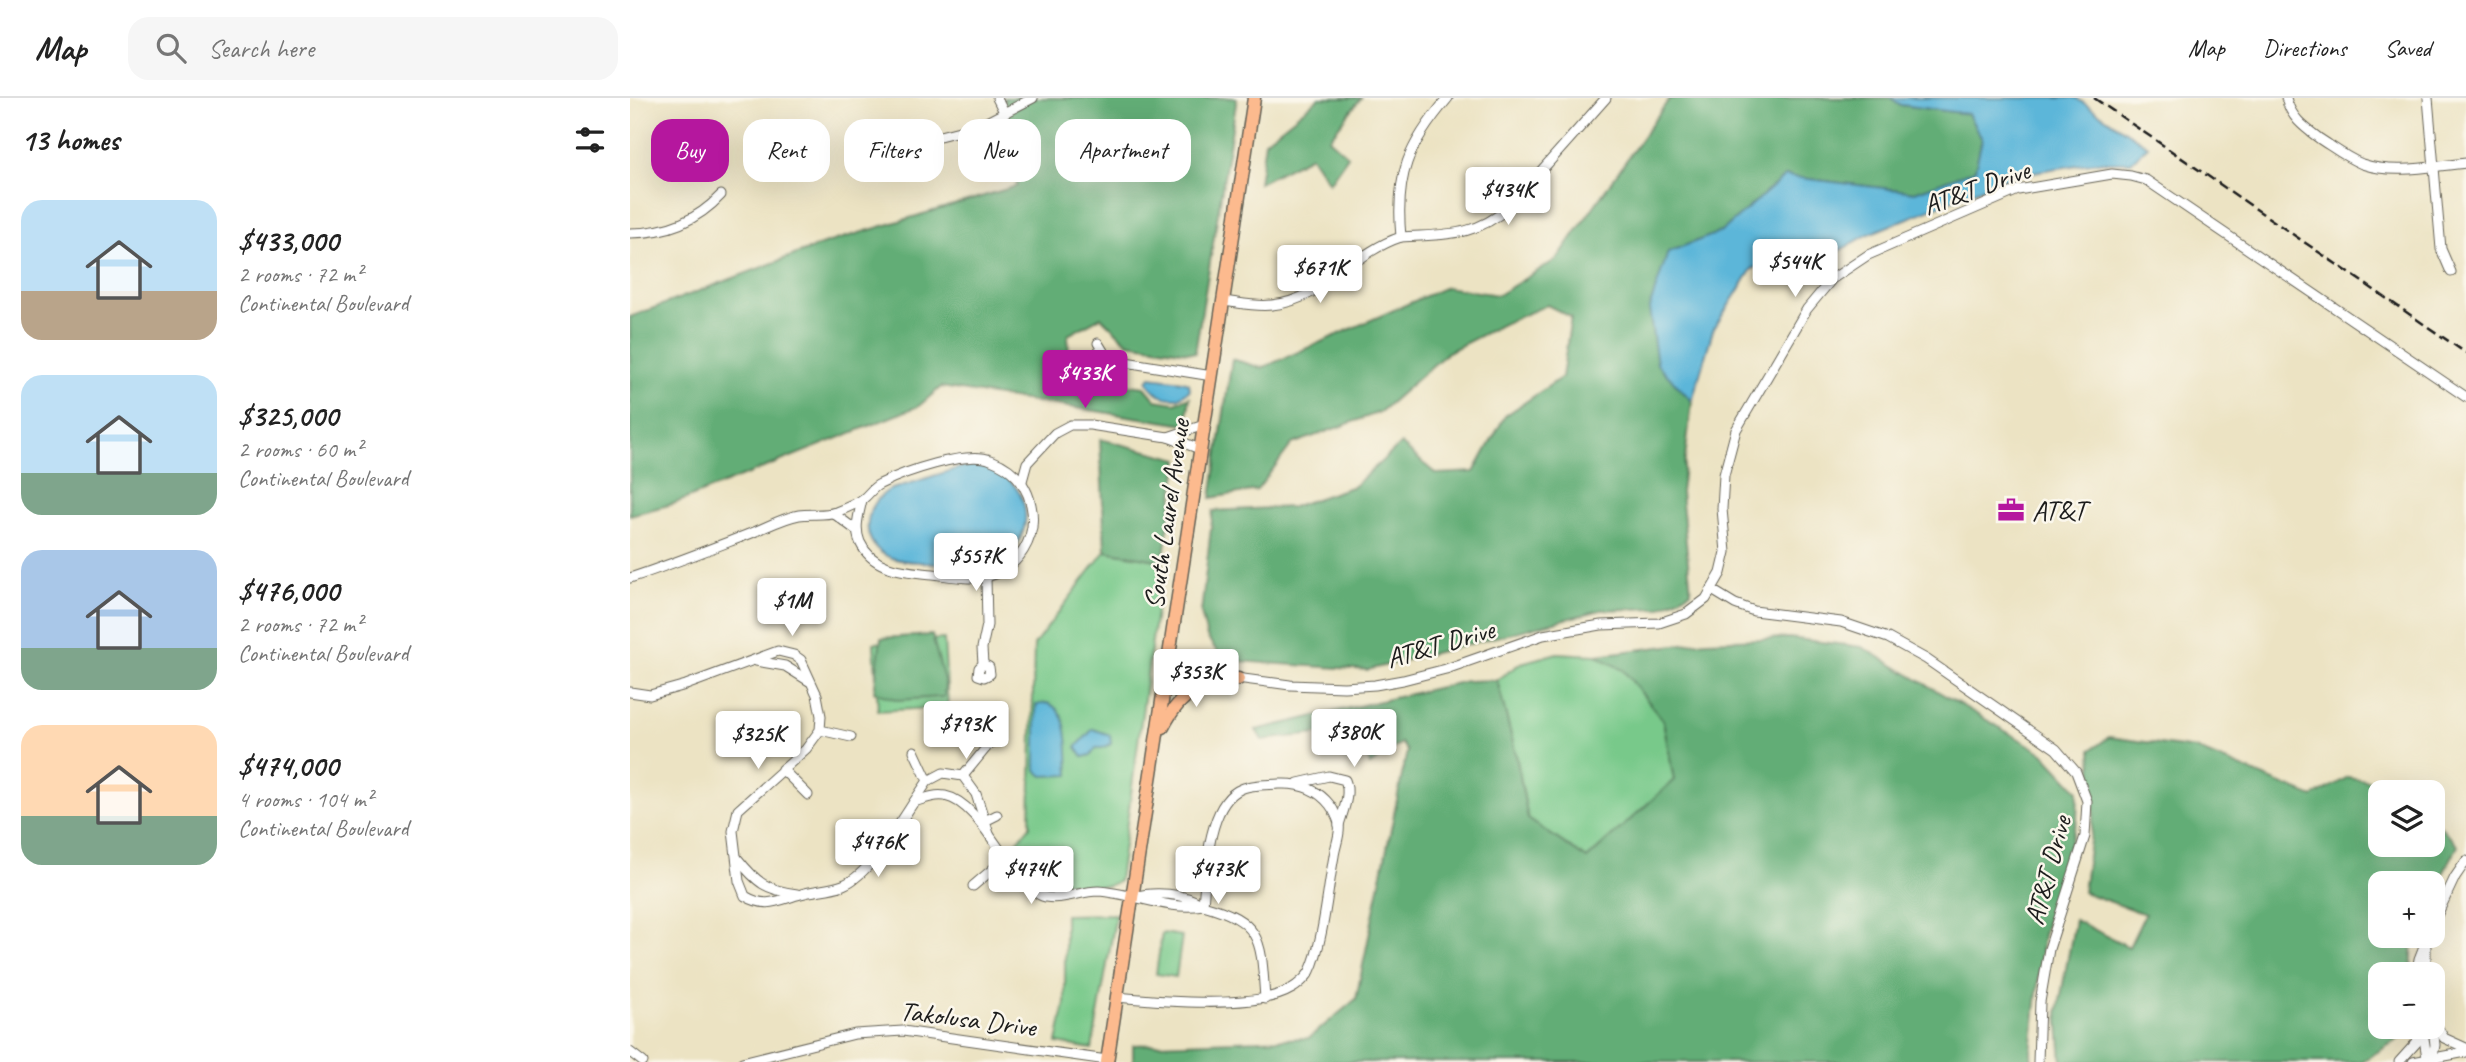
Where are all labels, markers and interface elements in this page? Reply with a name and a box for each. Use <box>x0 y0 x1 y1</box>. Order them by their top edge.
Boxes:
search box <box>128 17 618 80</box>
text: Map <box>35 27 86 69</box>
icon: search <box>152 29 190 67</box>
text: Search here <box>208 32 314 65</box>
text: Map <box>2188 33 2225 63</box>
text: Directions <box>2263 33 2346 63</box>
text: Saved <box>2384 33 2431 63</box>
chip: Buy <box>651 119 729 182</box>
chip: Rent <box>743 119 830 182</box>
chip: Filters <box>844 119 944 182</box>
chip: New <box>958 119 1041 182</box>
chip: Apartment <box>1055 119 1191 182</box>
text: 13 homes <box>21 121 119 159</box>
icon: filters <box>571 121 609 159</box>
street label: AT&T Drive <box>1918 151 2036 223</box>
pin: $434K <box>1459 167 1557 227</box>
text: $434K <box>1481 175 1535 204</box>
text: $433,000 <box>238 222 338 260</box>
icon: home <box>77 228 161 312</box>
pin: $544K <box>1746 240 1844 299</box>
pin: $671K <box>1271 246 1369 305</box>
text: $544K <box>1769 247 1821 276</box>
text: $671K <box>1293 253 1347 282</box>
text: 2 rooms · 72 m² <box>238 260 362 289</box>
text: Continental Boulevard <box>238 289 409 318</box>
pin: $433K <box>1036 350 1134 410</box>
text: $433K <box>1058 358 1112 387</box>
text: $325,000 <box>238 397 338 435</box>
icon: home <box>77 403 161 487</box>
street label: South Laurel Avenue <box>1136 415 1197 611</box>
text: 2 rooms · 60 m² <box>238 435 362 464</box>
text: Continental Boulevard <box>238 464 409 493</box>
place label: AT&T <box>2032 493 2092 528</box>
office icon: AT&T <box>1996 495 2026 525</box>
pin: $557K <box>927 533 1025 593</box>
text: $557K <box>950 541 1002 570</box>
text: $476,000 <box>238 572 339 610</box>
icon: home <box>77 578 161 662</box>
pin: $1M <box>758 578 826 638</box>
text: $1M <box>773 586 811 615</box>
text: 2 rooms · 72 m² <box>238 610 362 639</box>
street label: AT&T Drive <box>1382 611 1500 676</box>
text: Continental Boulevard <box>238 639 409 668</box>
pin: $353K <box>1147 650 1245 709</box>
text: $353K <box>1170 657 1222 686</box>
pin: $793K <box>917 702 1015 761</box>
text: $793K <box>940 709 992 738</box>
pin: $380K <box>1305 710 1403 769</box>
pin: $325K <box>709 712 807 771</box>
text: $380K <box>1327 717 1381 746</box>
text: $325K <box>732 719 784 748</box>
text: $474,000 <box>238 747 338 785</box>
icon: home <box>77 753 161 837</box>
map controls <box>2368 780 2445 1039</box>
button: layers <box>2368 780 2445 857</box>
text: 4 rooms · 104 m² <box>238 785 373 814</box>
street label: AT&T Drive <box>2016 810 2079 928</box>
text: Continental Boulevard <box>238 814 409 843</box>
pin: $476K <box>829 820 927 879</box>
text: $476K <box>851 827 905 856</box>
pin: $474K <box>982 846 1080 906</box>
pin: $473K <box>1169 846 1267 906</box>
text: $474K <box>1005 854 1058 883</box>
text: $473K <box>1192 854 1245 883</box>
button: + <box>2368 871 2445 948</box>
button: − <box>2368 962 2445 1039</box>
street label: Takolusa Drive <box>898 993 1040 1044</box>

